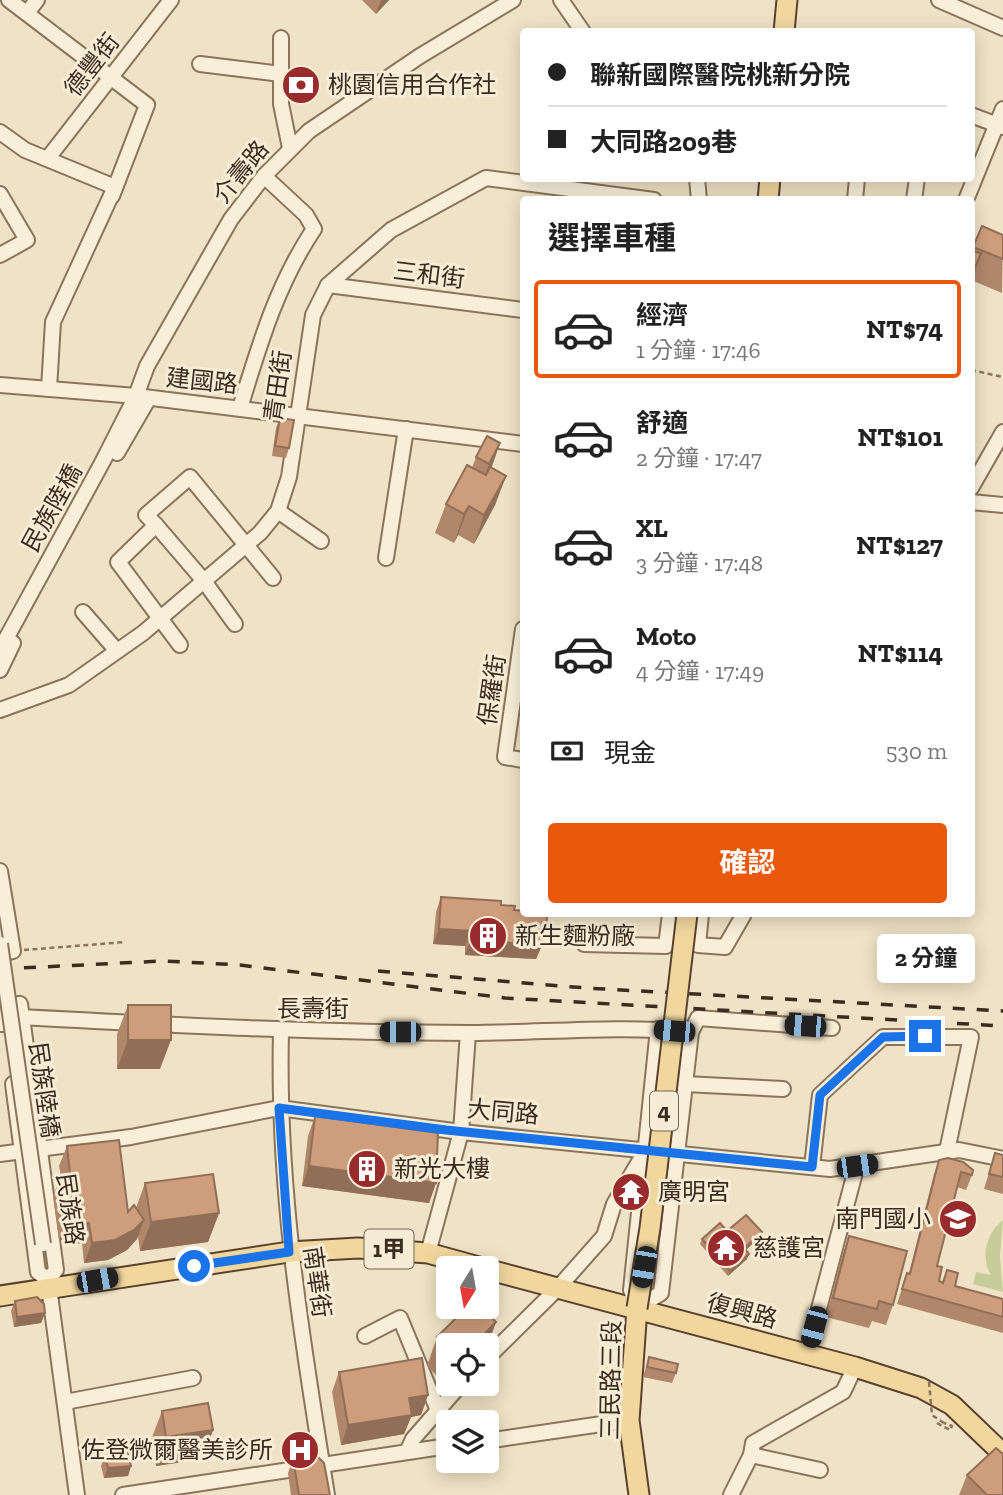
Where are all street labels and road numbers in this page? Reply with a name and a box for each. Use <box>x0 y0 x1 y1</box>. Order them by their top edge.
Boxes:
street label: 德豐街 <box>58 27 125 102</box>
street label: 介壽路 <box>207 135 275 209</box>
street label: 三和街 <box>392 256 467 293</box>
street label: 青田街 <box>258 348 297 424</box>
street label: 建國路 <box>165 362 239 399</box>
street label: 民族陸橋 <box>16 459 88 557</box>
street label: 保羅街 <box>472 652 511 728</box>
street label: 長壽街 <box>277 994 349 1023</box>
street label: 民族陸橋 <box>23 1040 66 1139</box>
road number: 4 <box>650 1092 678 1130</box>
street label: 大同路 <box>466 1094 540 1129</box>
street label: 民族路 <box>51 1171 90 1247</box>
road number: 1甲 <box>364 1230 414 1268</box>
street label: 南華街 <box>298 1244 337 1320</box>
street label: 復興路 <box>704 1287 781 1334</box>
street label: 三民路三段 <box>595 1320 626 1440</box>

